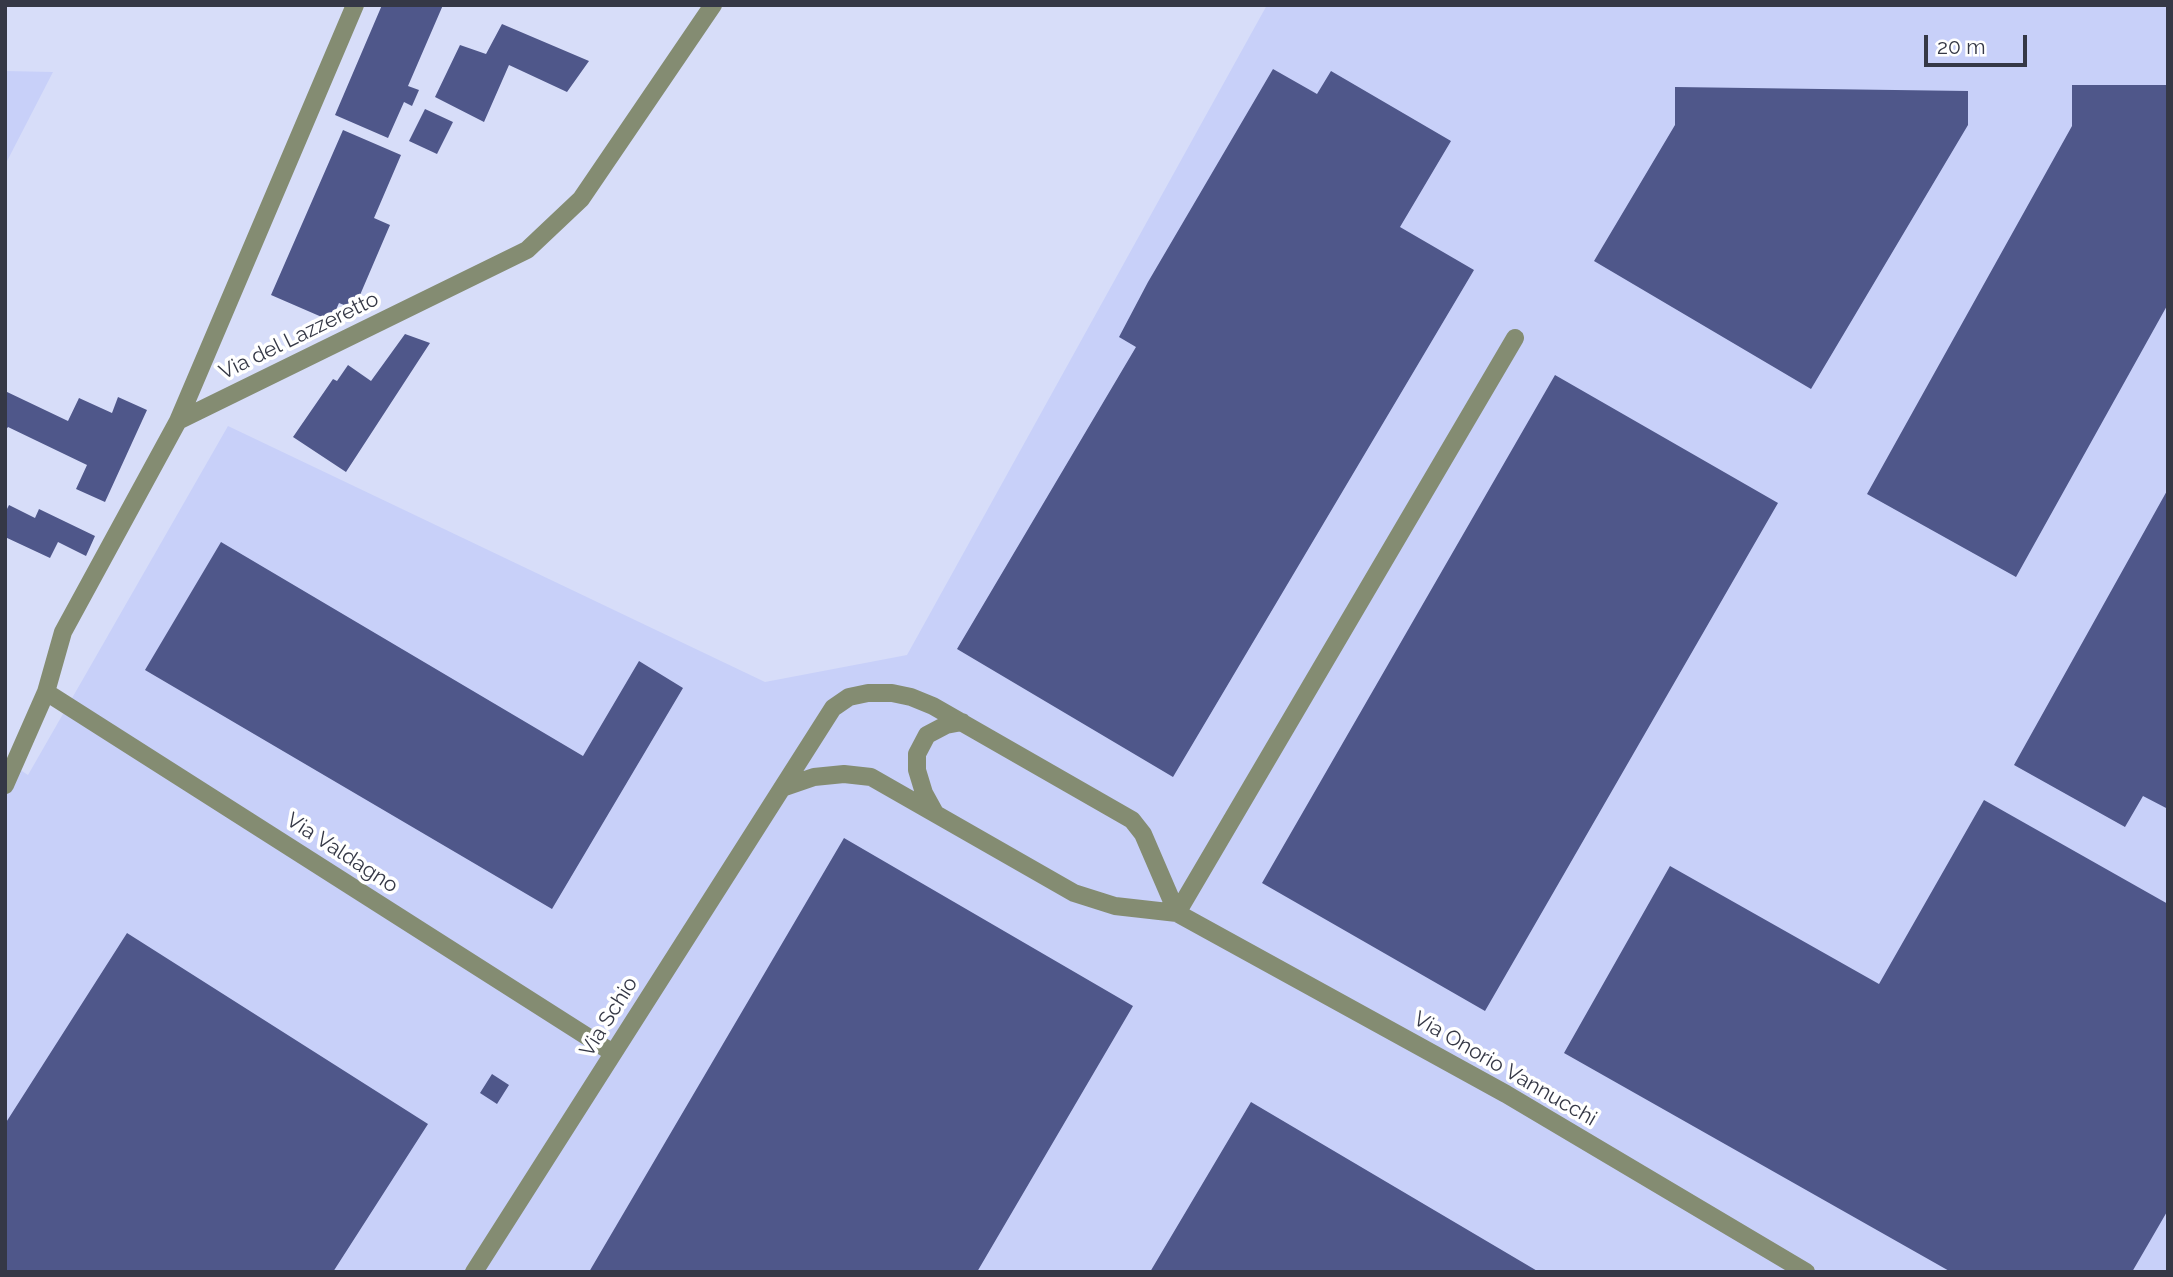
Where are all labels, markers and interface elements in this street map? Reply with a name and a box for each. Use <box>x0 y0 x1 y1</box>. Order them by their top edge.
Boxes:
scale bar <box>1928 21 2031 65</box>
text: 20 m <box>1937 34 1985 59</box>
street label: Via del Lazzeretto <box>215 286 383 386</box>
street label: Via Valdagno <box>281 808 403 898</box>
street label: Via Schio <box>575 972 643 1062</box>
street label: Via Onorio Vannucchi <box>1409 1006 1601 1132</box>

